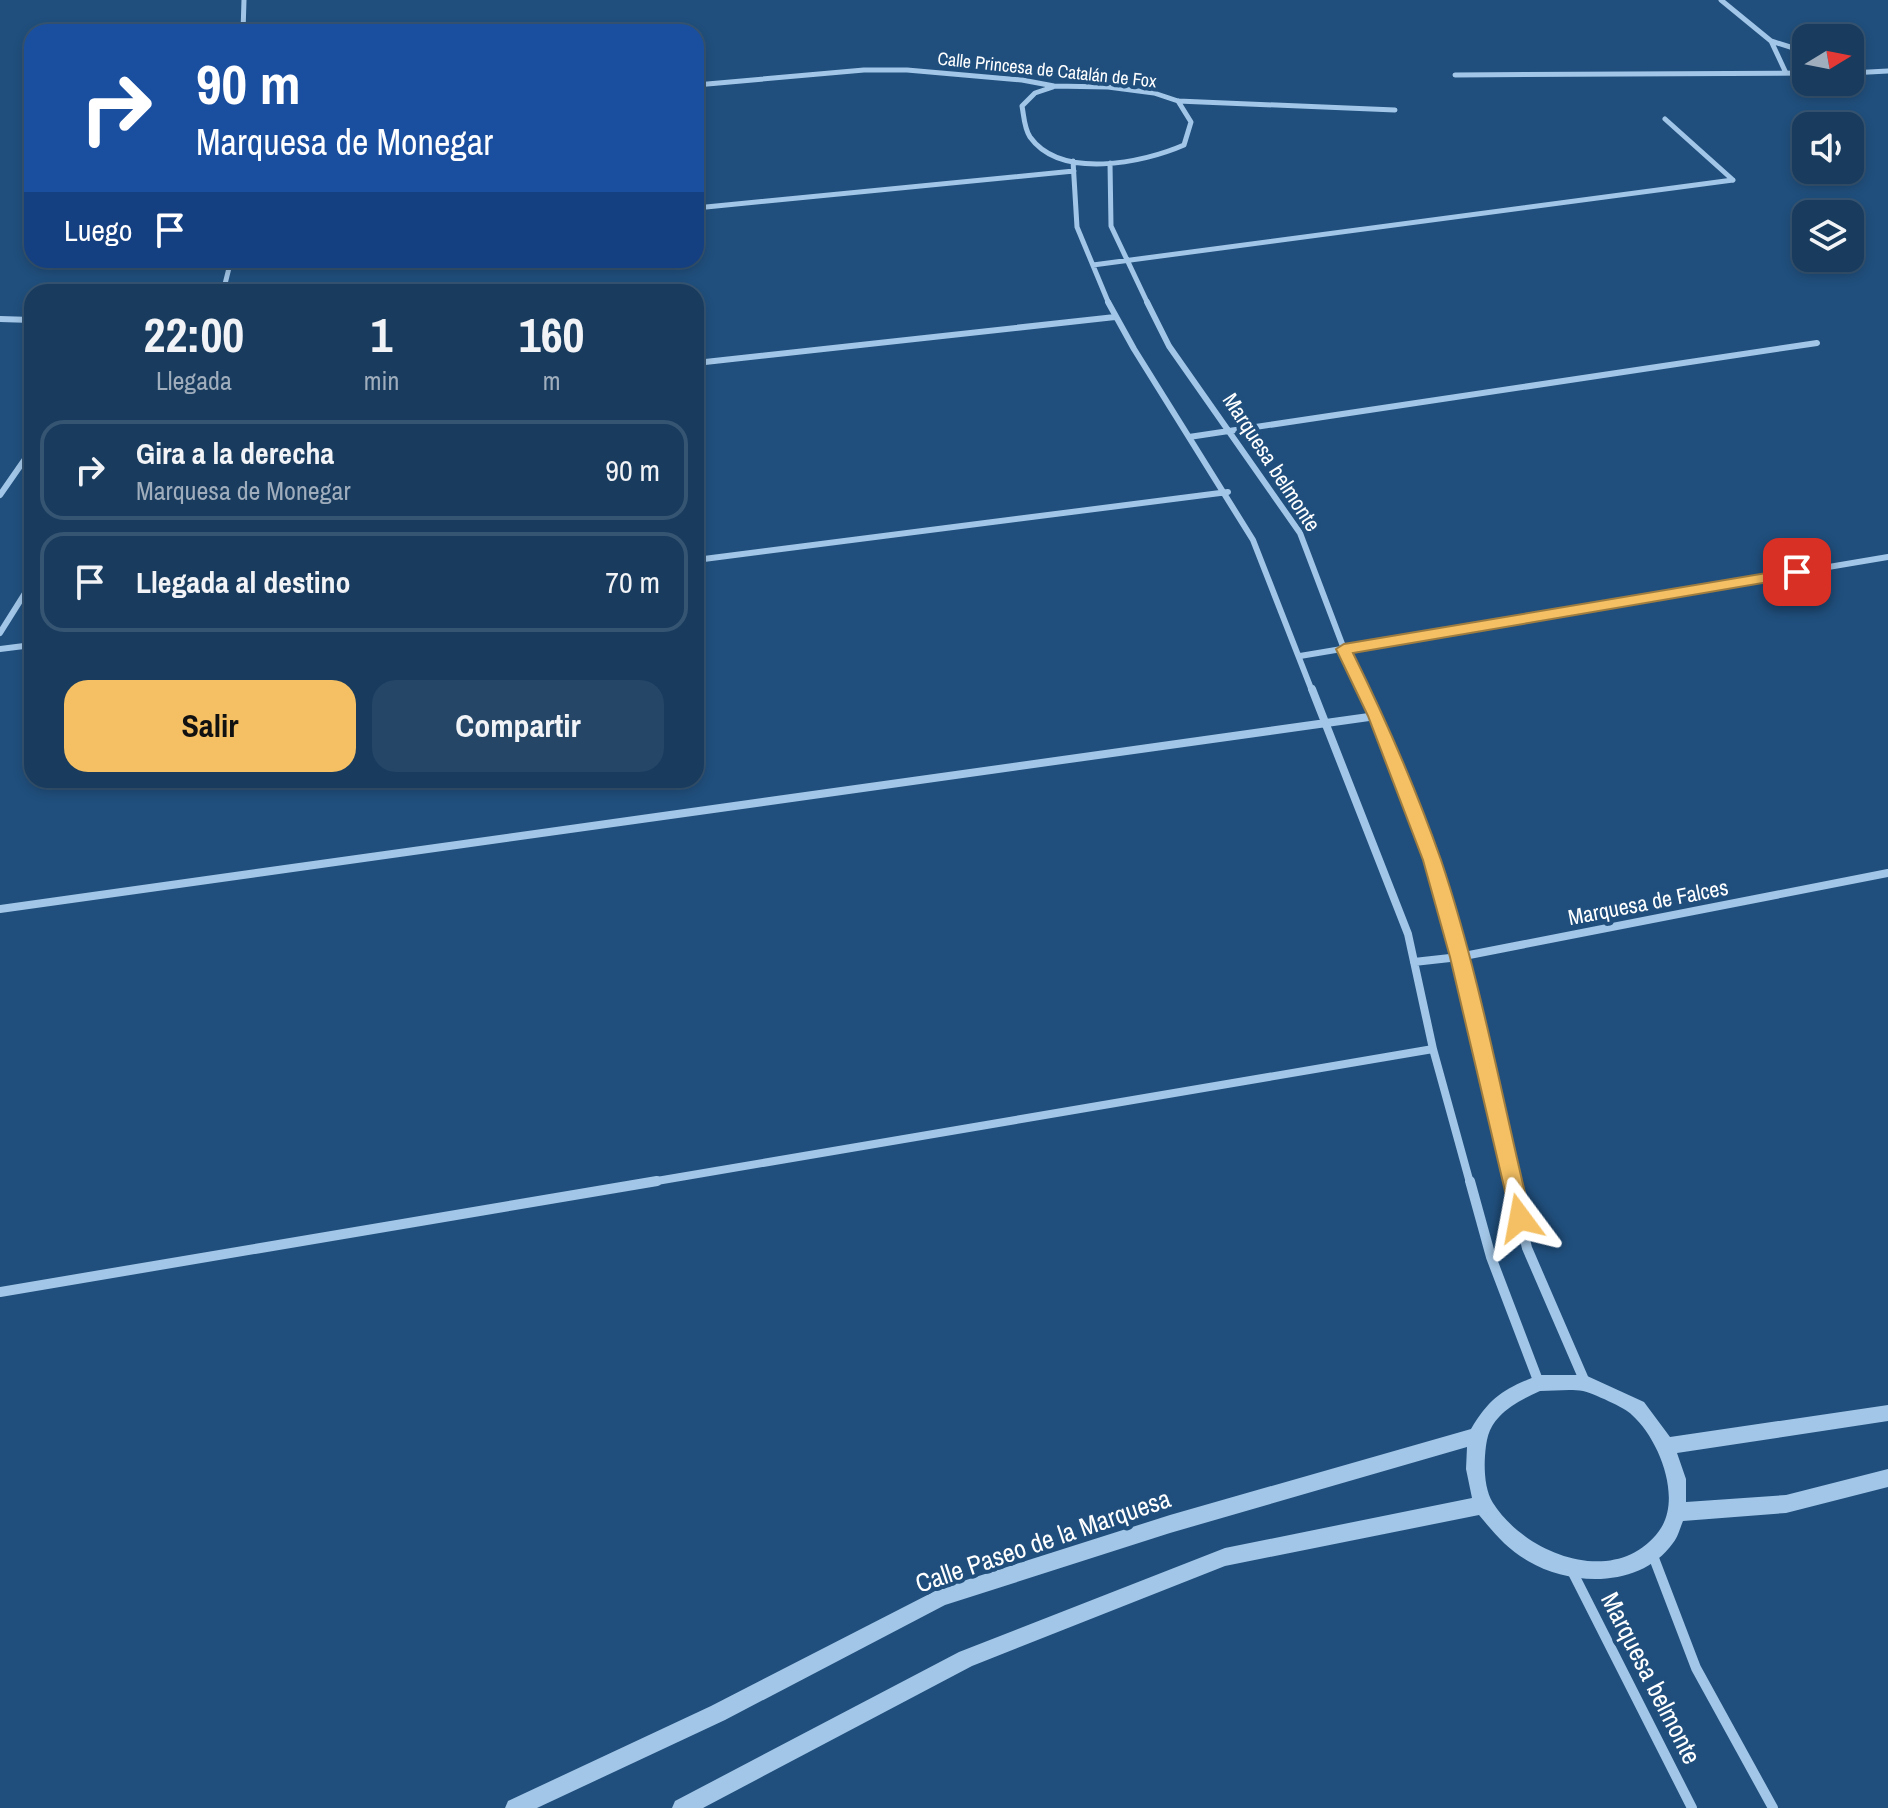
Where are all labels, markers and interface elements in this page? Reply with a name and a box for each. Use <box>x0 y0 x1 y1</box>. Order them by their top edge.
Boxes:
north arrow <box>1792 24 1864 96</box>
map controls <box>1792 24 1864 272</box>
text: 90 m <box>196 46 301 121</box>
street label: Calle Princesa de Catalán de Fox <box>936 46 1158 93</box>
icon: right <box>64 56 168 160</box>
button: sound <box>1792 112 1864 184</box>
text: Marquesa de Monegar <box>196 118 493 166</box>
button: layers <box>1792 200 1864 272</box>
icon: arrive <box>148 208 192 252</box>
text: Luego <box>64 210 132 250</box>
text: 22:00 <box>144 302 244 367</box>
text: 1 <box>371 302 392 367</box>
text: 160 <box>519 302 584 367</box>
text: Llegada <box>156 363 232 398</box>
text: min <box>364 363 399 398</box>
text: m <box>543 363 561 398</box>
street label: Marquesa belmonte <box>1216 387 1328 537</box>
text: Gira a la derecha <box>136 433 334 473</box>
icon: right <box>68 448 112 492</box>
text: 90 m <box>605 450 660 490</box>
text: Marquesa de Monegar <box>136 473 351 508</box>
pin <box>1763 538 1831 606</box>
icon: arrive <box>1775 550 1819 594</box>
icon: arrive <box>68 560 112 604</box>
text: Llegada al destino <box>136 562 351 602</box>
text: 70 m <box>605 562 660 602</box>
button: Salir <box>64 680 356 772</box>
button: Compartir <box>372 680 664 772</box>
street label: Marquesa de Falces <box>1565 872 1731 932</box>
position arrow <box>1478 1176 1562 1260</box>
street label: Calle Paseo de la Marquesa <box>911 1480 1175 1601</box>
street label: Marquesa belmonte <box>1593 1586 1710 1770</box>

